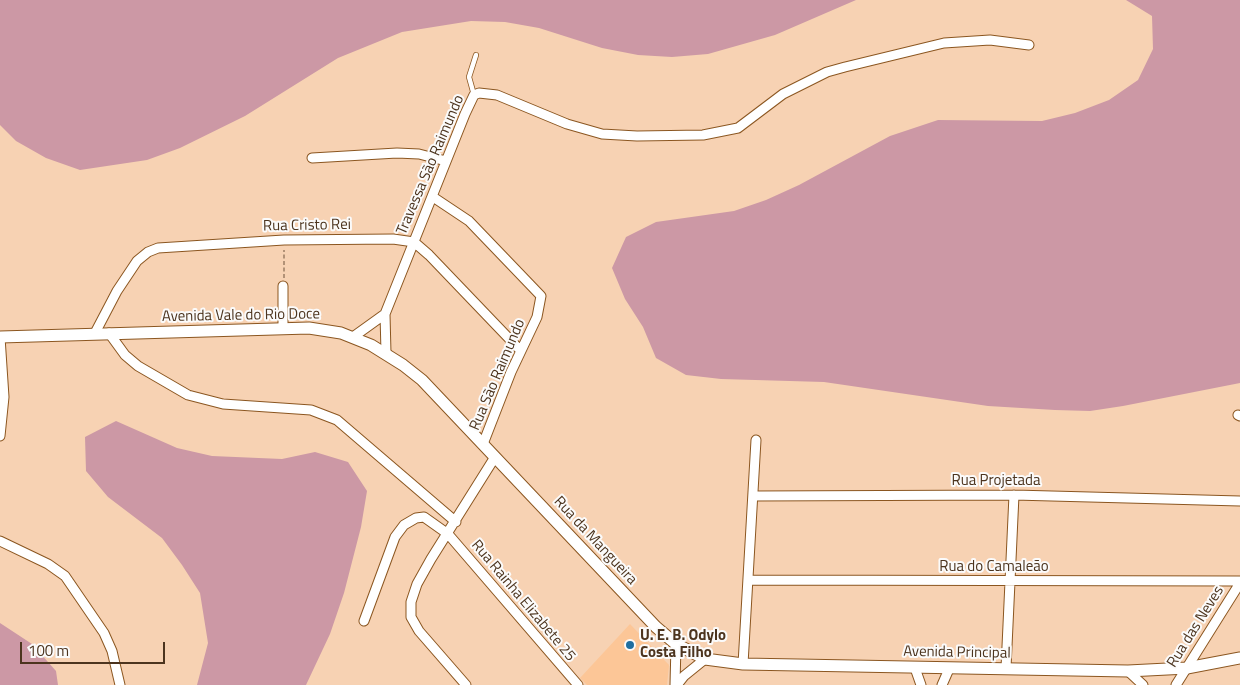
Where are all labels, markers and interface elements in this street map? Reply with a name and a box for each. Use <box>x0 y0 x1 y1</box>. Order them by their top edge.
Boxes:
street label: Travessa São Raimundo <box>393 92 469 238</box>
street label: Rua Cristo Rei <box>263 216 351 236</box>
street label: Avenida Vale do Rio Doce <box>162 306 320 326</box>
street label: Rua São Raimundo <box>466 317 530 433</box>
street label: Rua Projetada <box>952 472 1040 490</box>
street label: Rua da Mangueira <box>549 493 641 589</box>
street label: Rua Rainha Elizabete 25 <box>467 537 579 665</box>
street label: Rua do Camaleão <box>939 558 1049 576</box>
street label: Rua das Neves <box>1164 583 1228 671</box>
place label: U. E. B. Odylo Costa Filho <box>640 627 726 662</box>
scale bar <box>22 632 168 664</box>
text: 100 m <box>28 639 69 662</box>
marker: U. E. B. Odylo Costa Filho <box>624 639 636 651</box>
street label: Avenida Principal <box>903 643 1011 663</box>

